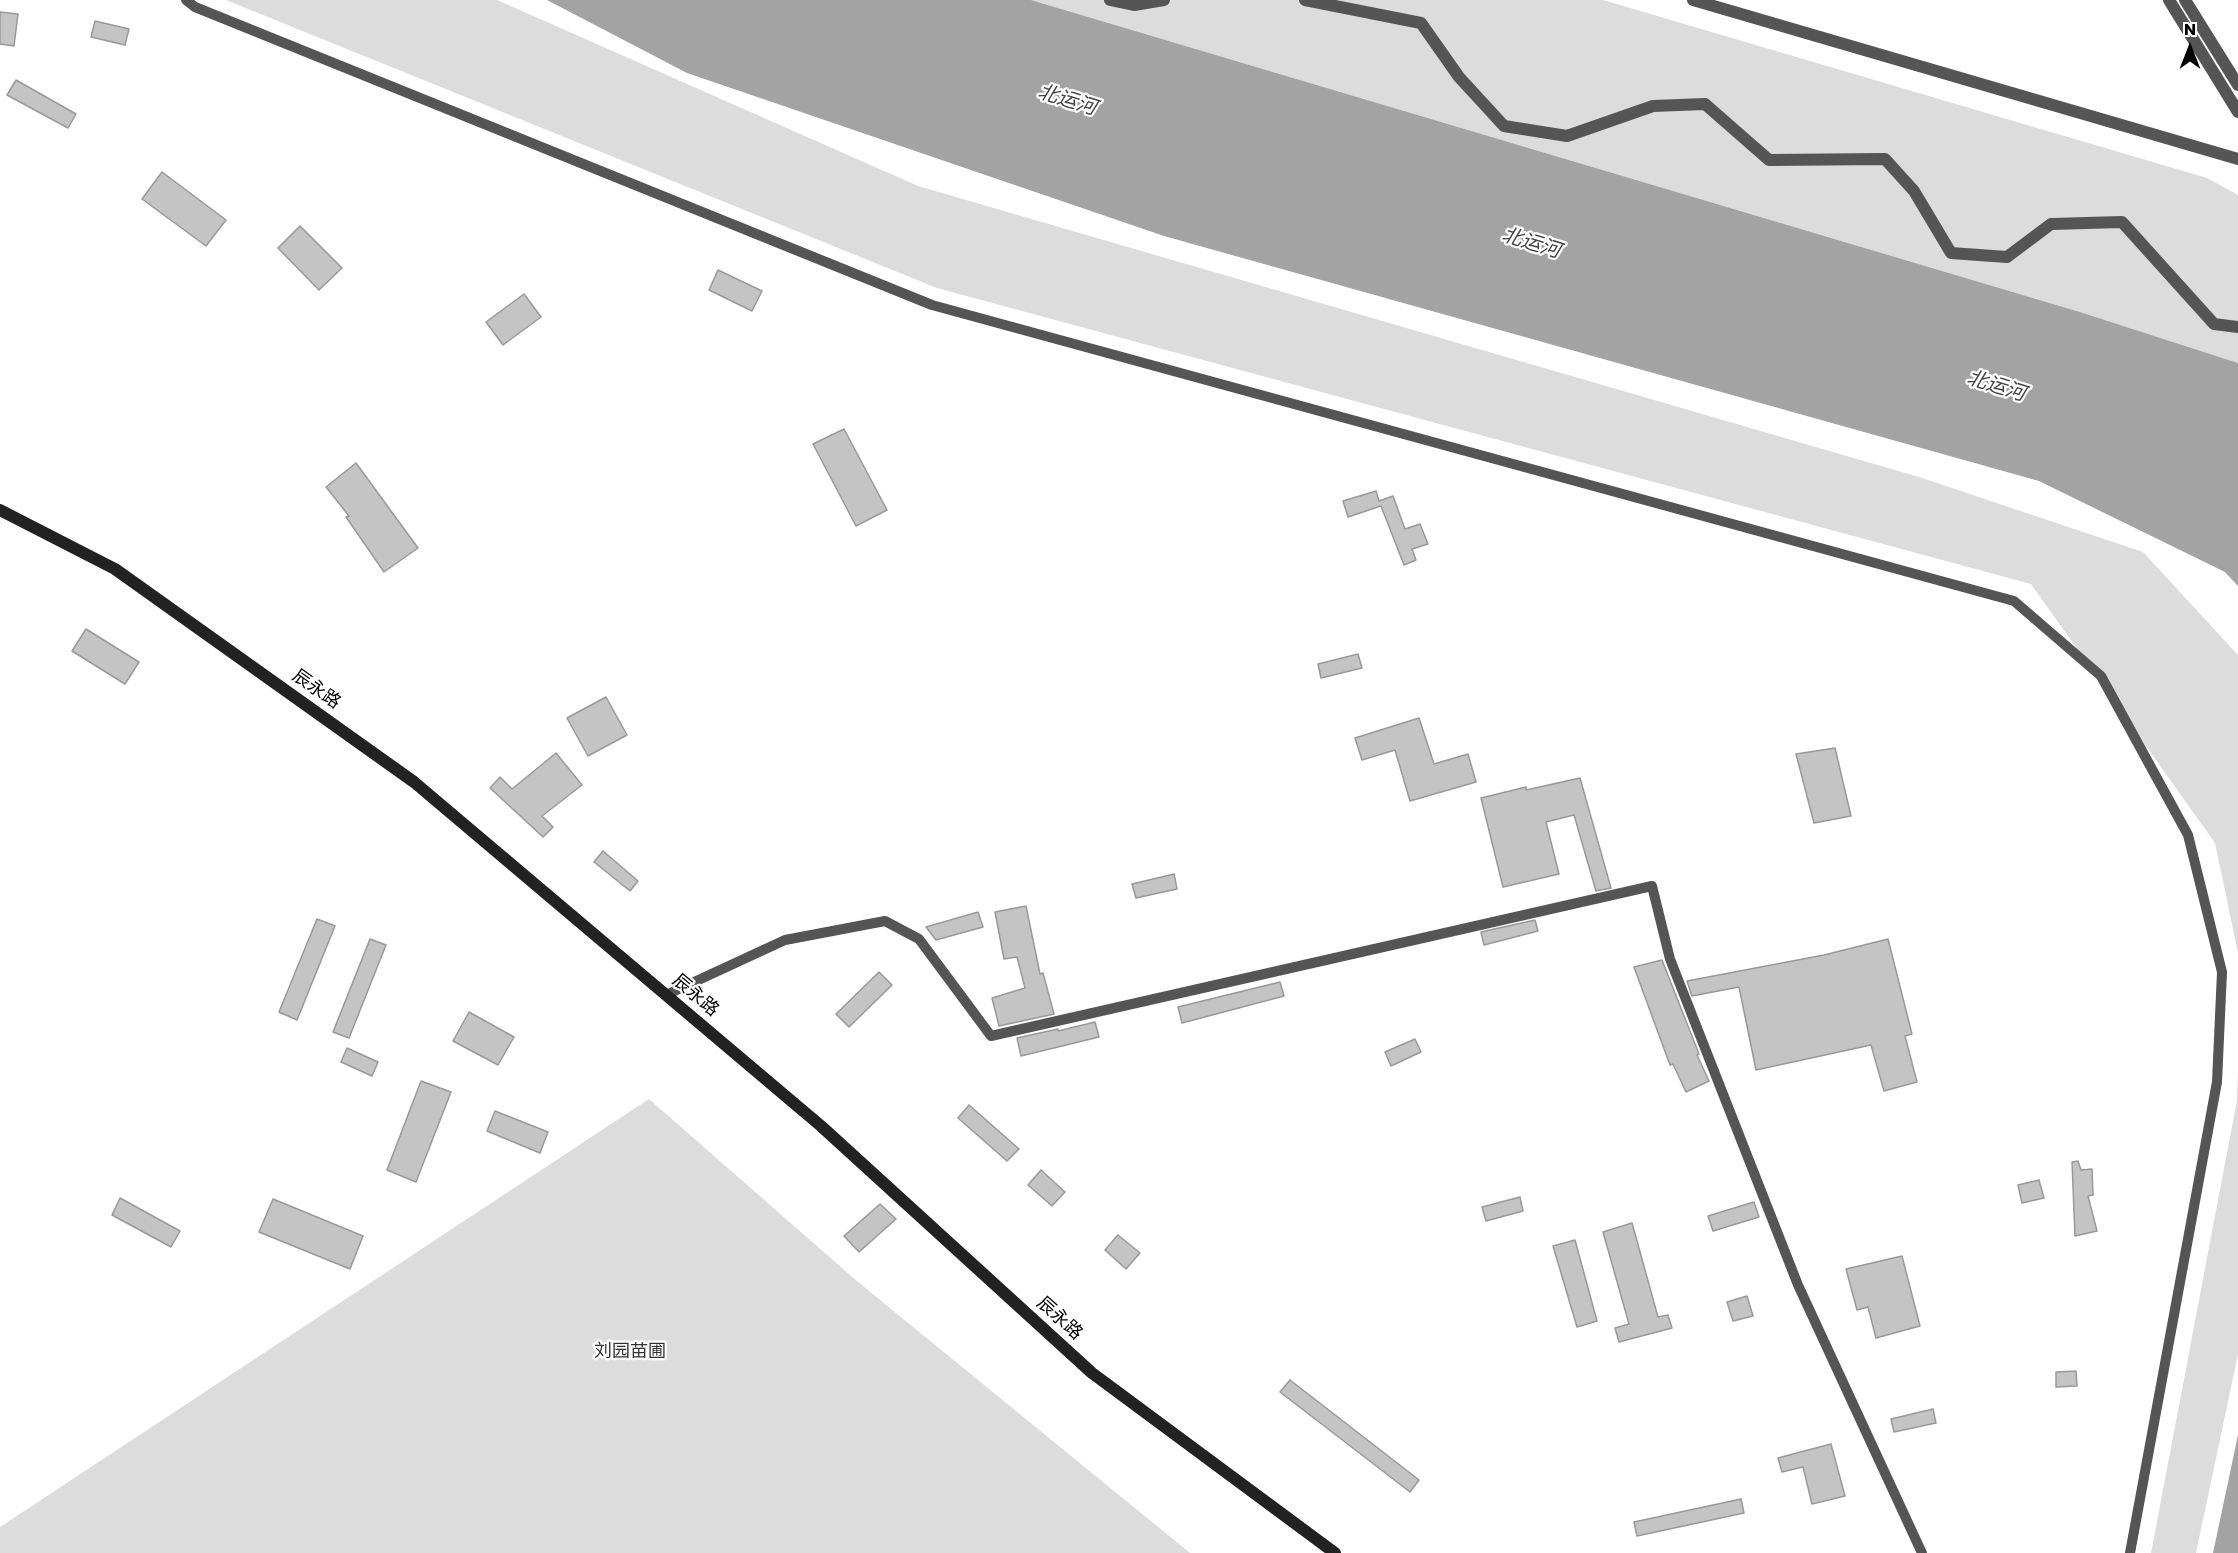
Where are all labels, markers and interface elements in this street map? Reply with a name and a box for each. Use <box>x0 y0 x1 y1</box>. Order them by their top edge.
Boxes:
north arrow <box>2160 18 2220 78</box>
text: N <box>2184 18 2196 41</box>
water label: 北运河 <box>1035 81 1099 121</box>
water label: 北运河 <box>1499 224 1563 264</box>
water label: 北运河 <box>1964 367 2028 407</box>
street label: 辰永路 <box>288 666 344 714</box>
street label: 辰永路 <box>667 970 723 1022</box>
street label: 辰永路 <box>1032 1293 1086 1345</box>
park label: 刘园苗圃 <box>594 1341 666 1363</box>

